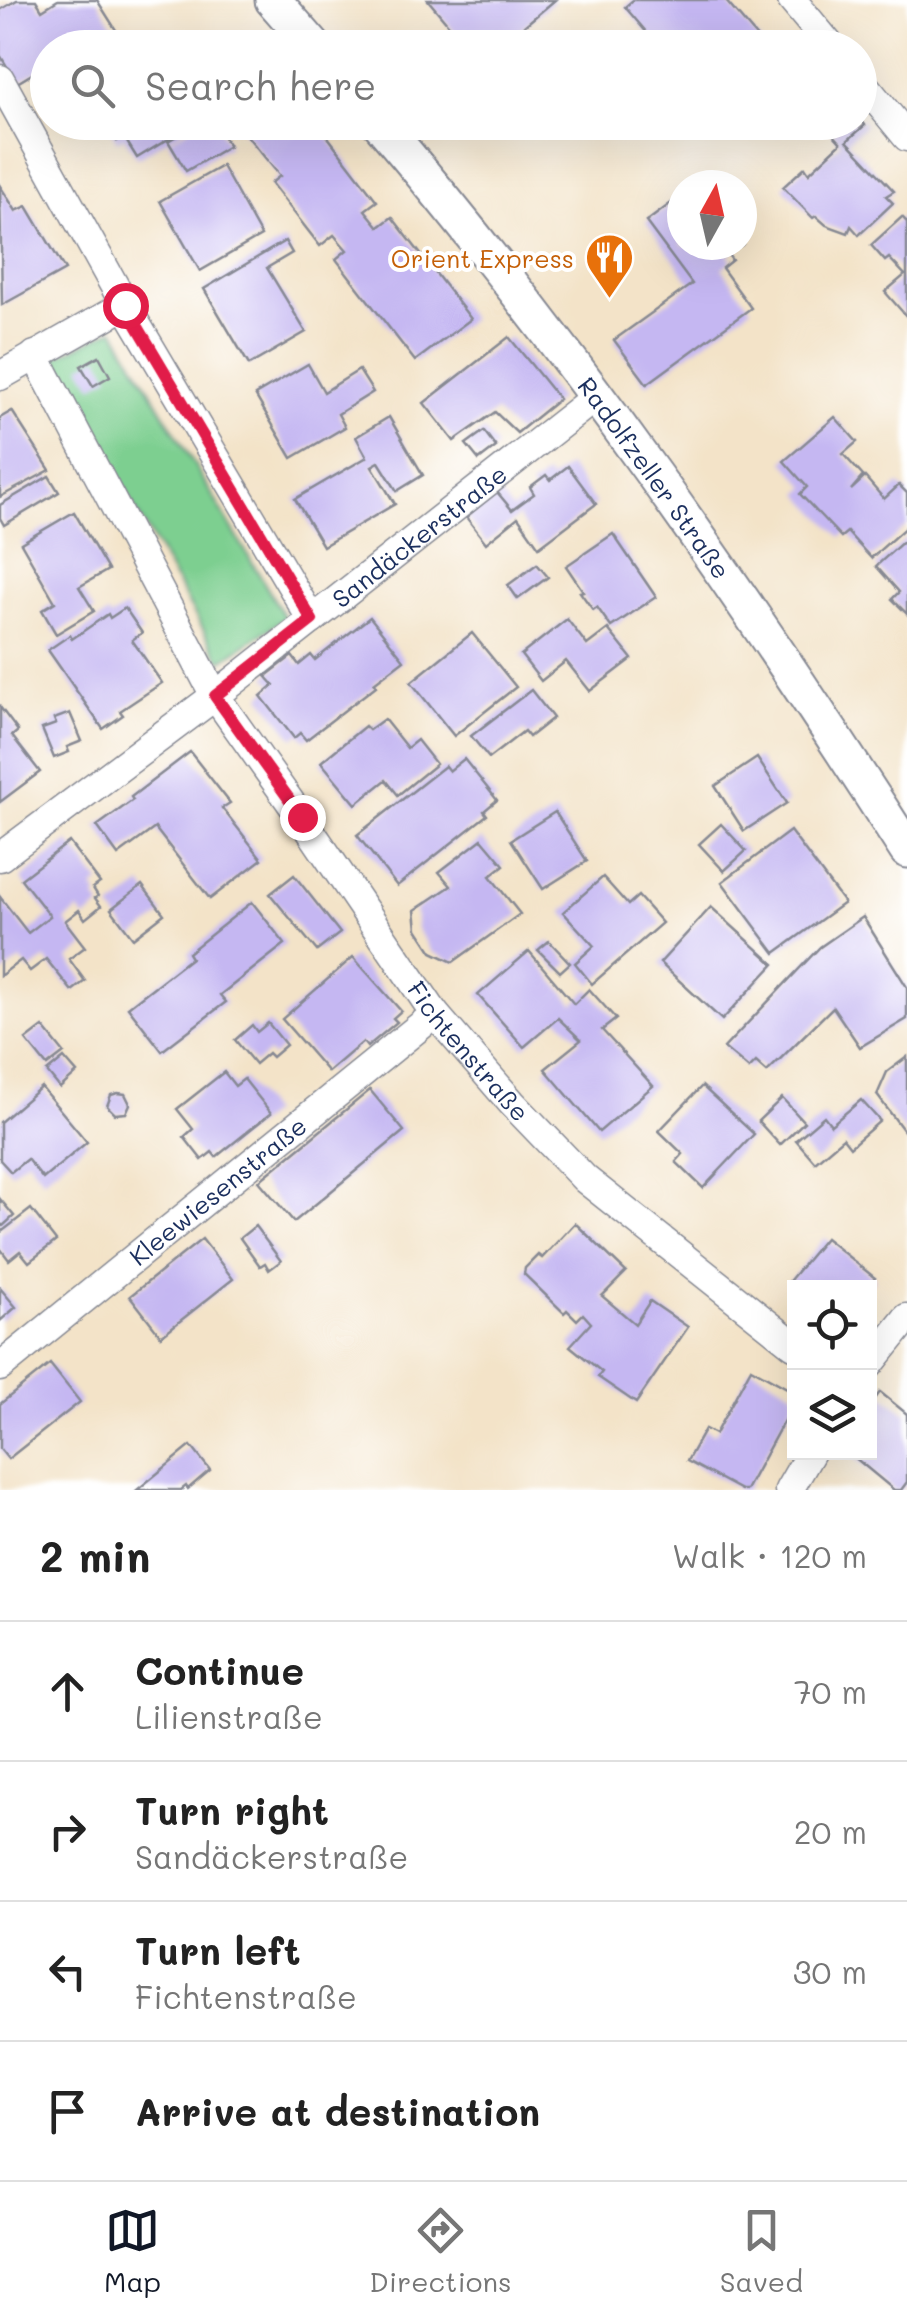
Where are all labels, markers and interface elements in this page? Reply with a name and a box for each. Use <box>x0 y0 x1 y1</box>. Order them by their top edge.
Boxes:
search box <box>30 30 877 140</box>
icon: search <box>65 58 120 113</box>
text: Search here <box>145 60 376 110</box>
north arrow <box>667 170 757 260</box>
restaurant icon: Orient Express <box>583 232 635 300</box>
place label: Orient Express <box>391 242 574 274</box>
route start <box>103 283 149 329</box>
street label: Radolfzeller Straße <box>571 370 738 585</box>
street label: Sandäckerstraße <box>325 457 513 614</box>
route end <box>280 795 326 841</box>
street label: Fichtenstraße <box>401 974 537 1128</box>
street label: Kleewiesenstraße <box>122 1109 313 1272</box>
map controls <box>787 1280 877 1460</box>
button: locate <box>787 1280 877 1370</box>
button: layers <box>787 1370 877 1460</box>
text: 2 min <box>40 1528 150 1583</box>
text: Walk · 120 m <box>672 1534 867 1576</box>
text: Continue <box>135 1645 304 1695</box>
icon: ahead <box>40 1664 95 1719</box>
text: 70 m <box>794 1670 867 1712</box>
text: Lilienstraße <box>135 1695 323 1737</box>
text: Turn right <box>135 1785 329 1835</box>
icon: right <box>40 1804 95 1859</box>
text: 20 m <box>794 1810 867 1852</box>
text: Sandäckerstraße <box>135 1835 408 1877</box>
text: Turn left <box>135 1925 301 1975</box>
icon: left <box>40 1944 95 1999</box>
text: 30 m <box>793 1950 867 1992</box>
text: Fichtenstraße <box>135 1975 357 2017</box>
icon: arrive <box>40 2084 95 2139</box>
text: Arrive at destination <box>135 2086 540 2136</box>
tab: Map <box>104 2203 161 2299</box>
tab: Directions <box>369 2203 512 2299</box>
tab: Saved <box>720 2203 803 2299</box>

